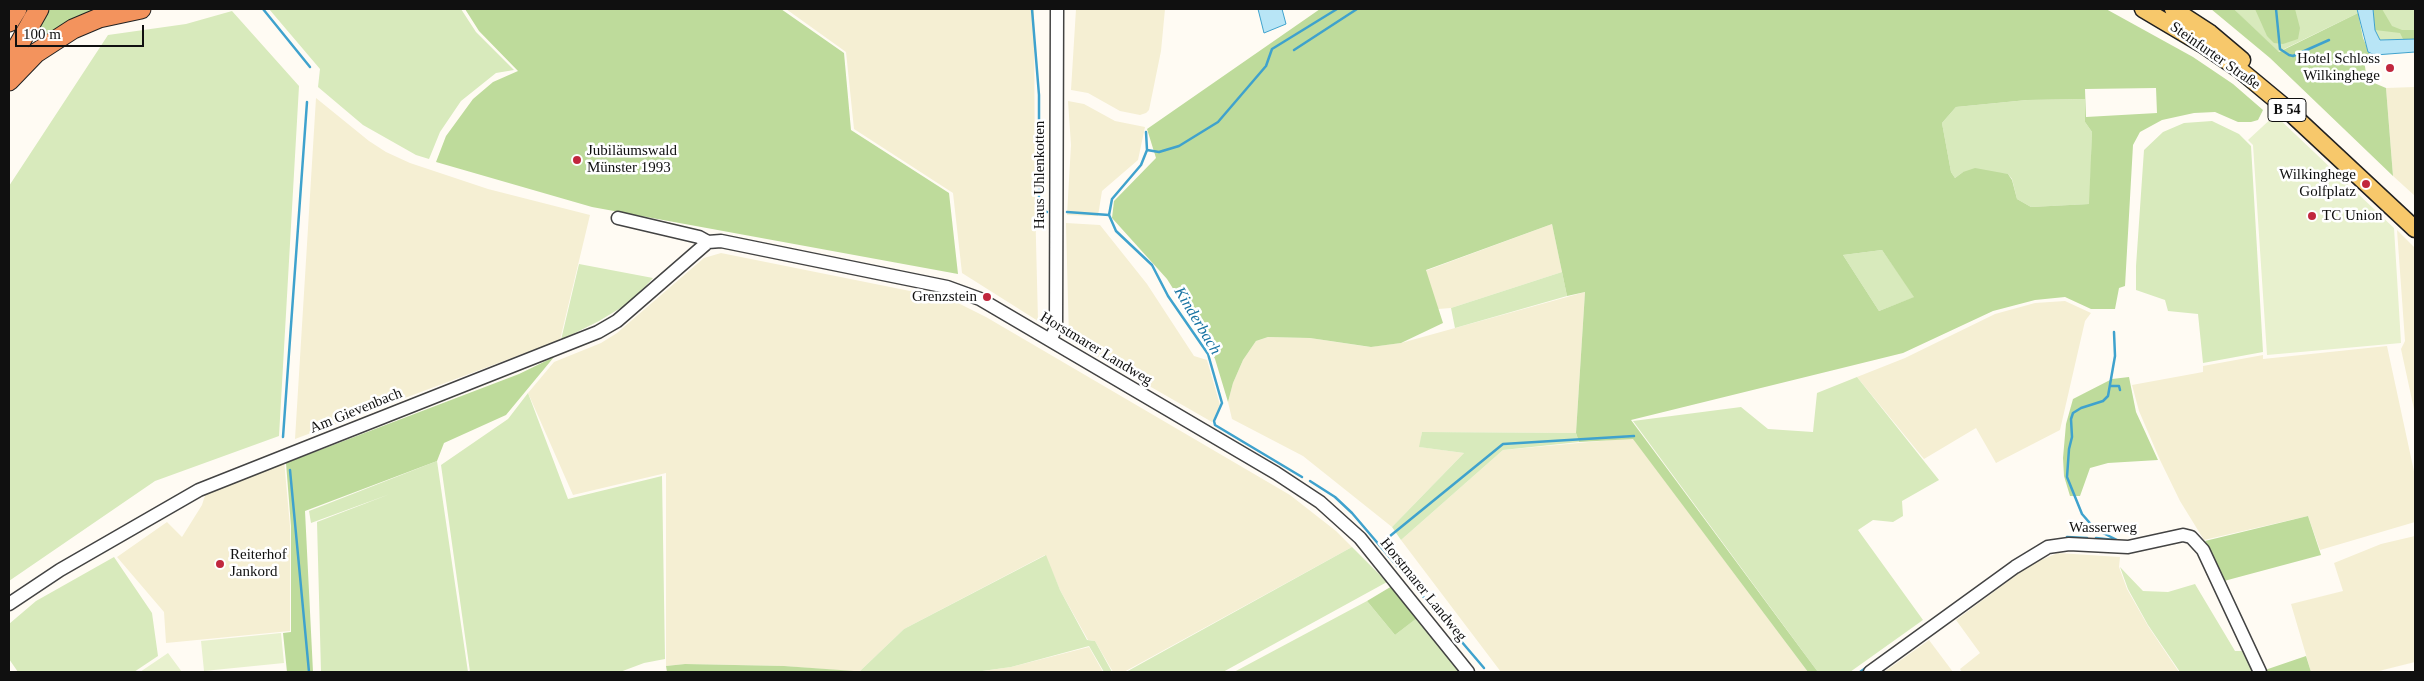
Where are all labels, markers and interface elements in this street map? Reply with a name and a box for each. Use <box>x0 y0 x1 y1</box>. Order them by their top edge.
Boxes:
scale bar <box>18 15 146 47</box>
street label: Steinfurter Straße <box>2166 18 2264 94</box>
text: 100 m <box>23 26 61 42</box>
place label: Hotel Schloss Wilkinghege <box>2297 50 2380 85</box>
marker: Hotel Schloss Wilkinghege <box>2384 62 2396 74</box>
road number: B 54 <box>2268 98 2306 122</box>
street label: Haus Uhlenkotten <box>1031 121 1049 229</box>
place label: Jubiläumswald Münster 1993 <box>587 142 677 177</box>
marker: Jubiläumswald Münster 1993 <box>571 154 583 166</box>
place label: Wilkinghege Golfplatz <box>2279 166 2356 201</box>
marker: Wilkinghege Golfplatz <box>2360 178 2372 190</box>
place label: TC Union <box>2322 207 2382 225</box>
marker: TC Union <box>2306 210 2318 222</box>
water label: Kinderbach <box>1169 284 1225 358</box>
place label: Grenzstein <box>912 288 977 306</box>
marker: Grenzstein <box>981 291 993 303</box>
street label: Horstmarer Landweg <box>1037 308 1155 390</box>
street label: Am Gievenbach <box>307 384 405 438</box>
street label: Wasserweg <box>2069 519 2137 537</box>
street label: Horstmarer Landweg <box>1376 535 1470 645</box>
place label: Reiterhof Jankord <box>230 546 287 581</box>
marker: Reiterhof Jankord <box>214 558 226 570</box>

